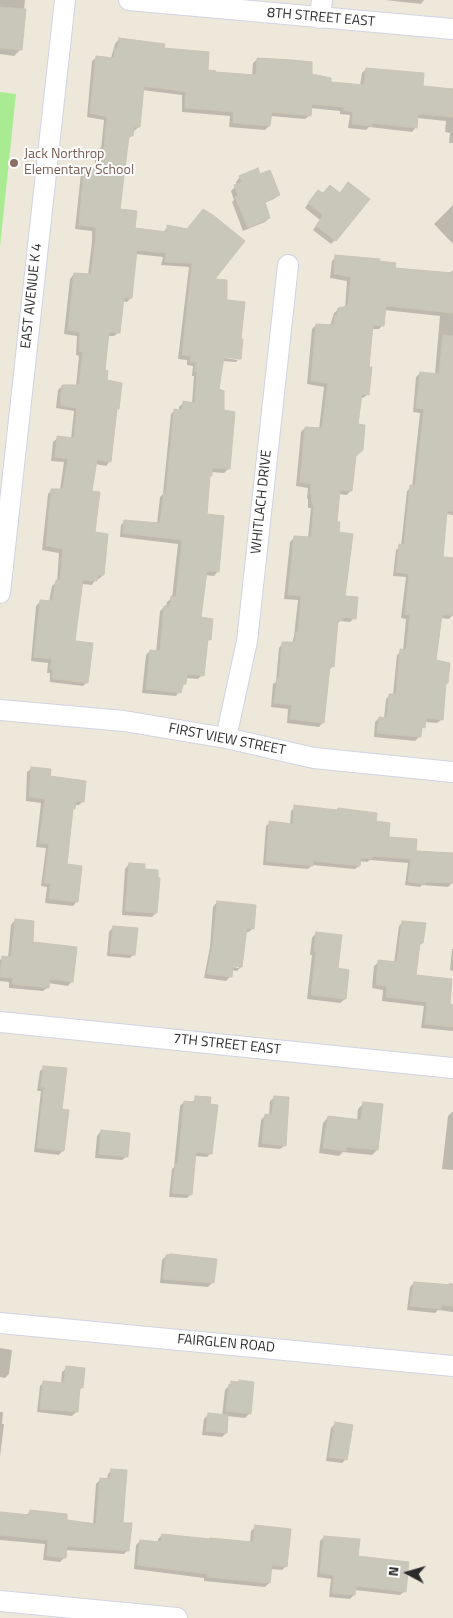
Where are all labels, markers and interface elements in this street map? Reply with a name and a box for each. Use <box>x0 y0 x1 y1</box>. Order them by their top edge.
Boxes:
street label: 8TH STREET EAST <box>266 5 376 31</box>
place label: Jack Northrop Elementary School <box>24 147 134 180</box>
marker: Jack Northrop Elementary School <box>8 157 20 169</box>
street label: EAST AVENUE K 4 <box>18 242 46 350</box>
street label: WHITLACH DRIVE <box>248 449 276 555</box>
street label: FIRST VIEW STREET <box>167 720 287 760</box>
street label: 7TH STREET EAST <box>172 1031 282 1059</box>
street label: FAIRGLEN ROAD <box>176 1331 276 1357</box>
north arrow <box>383 1548 433 1598</box>
text: N <box>382 1565 404 1577</box>

